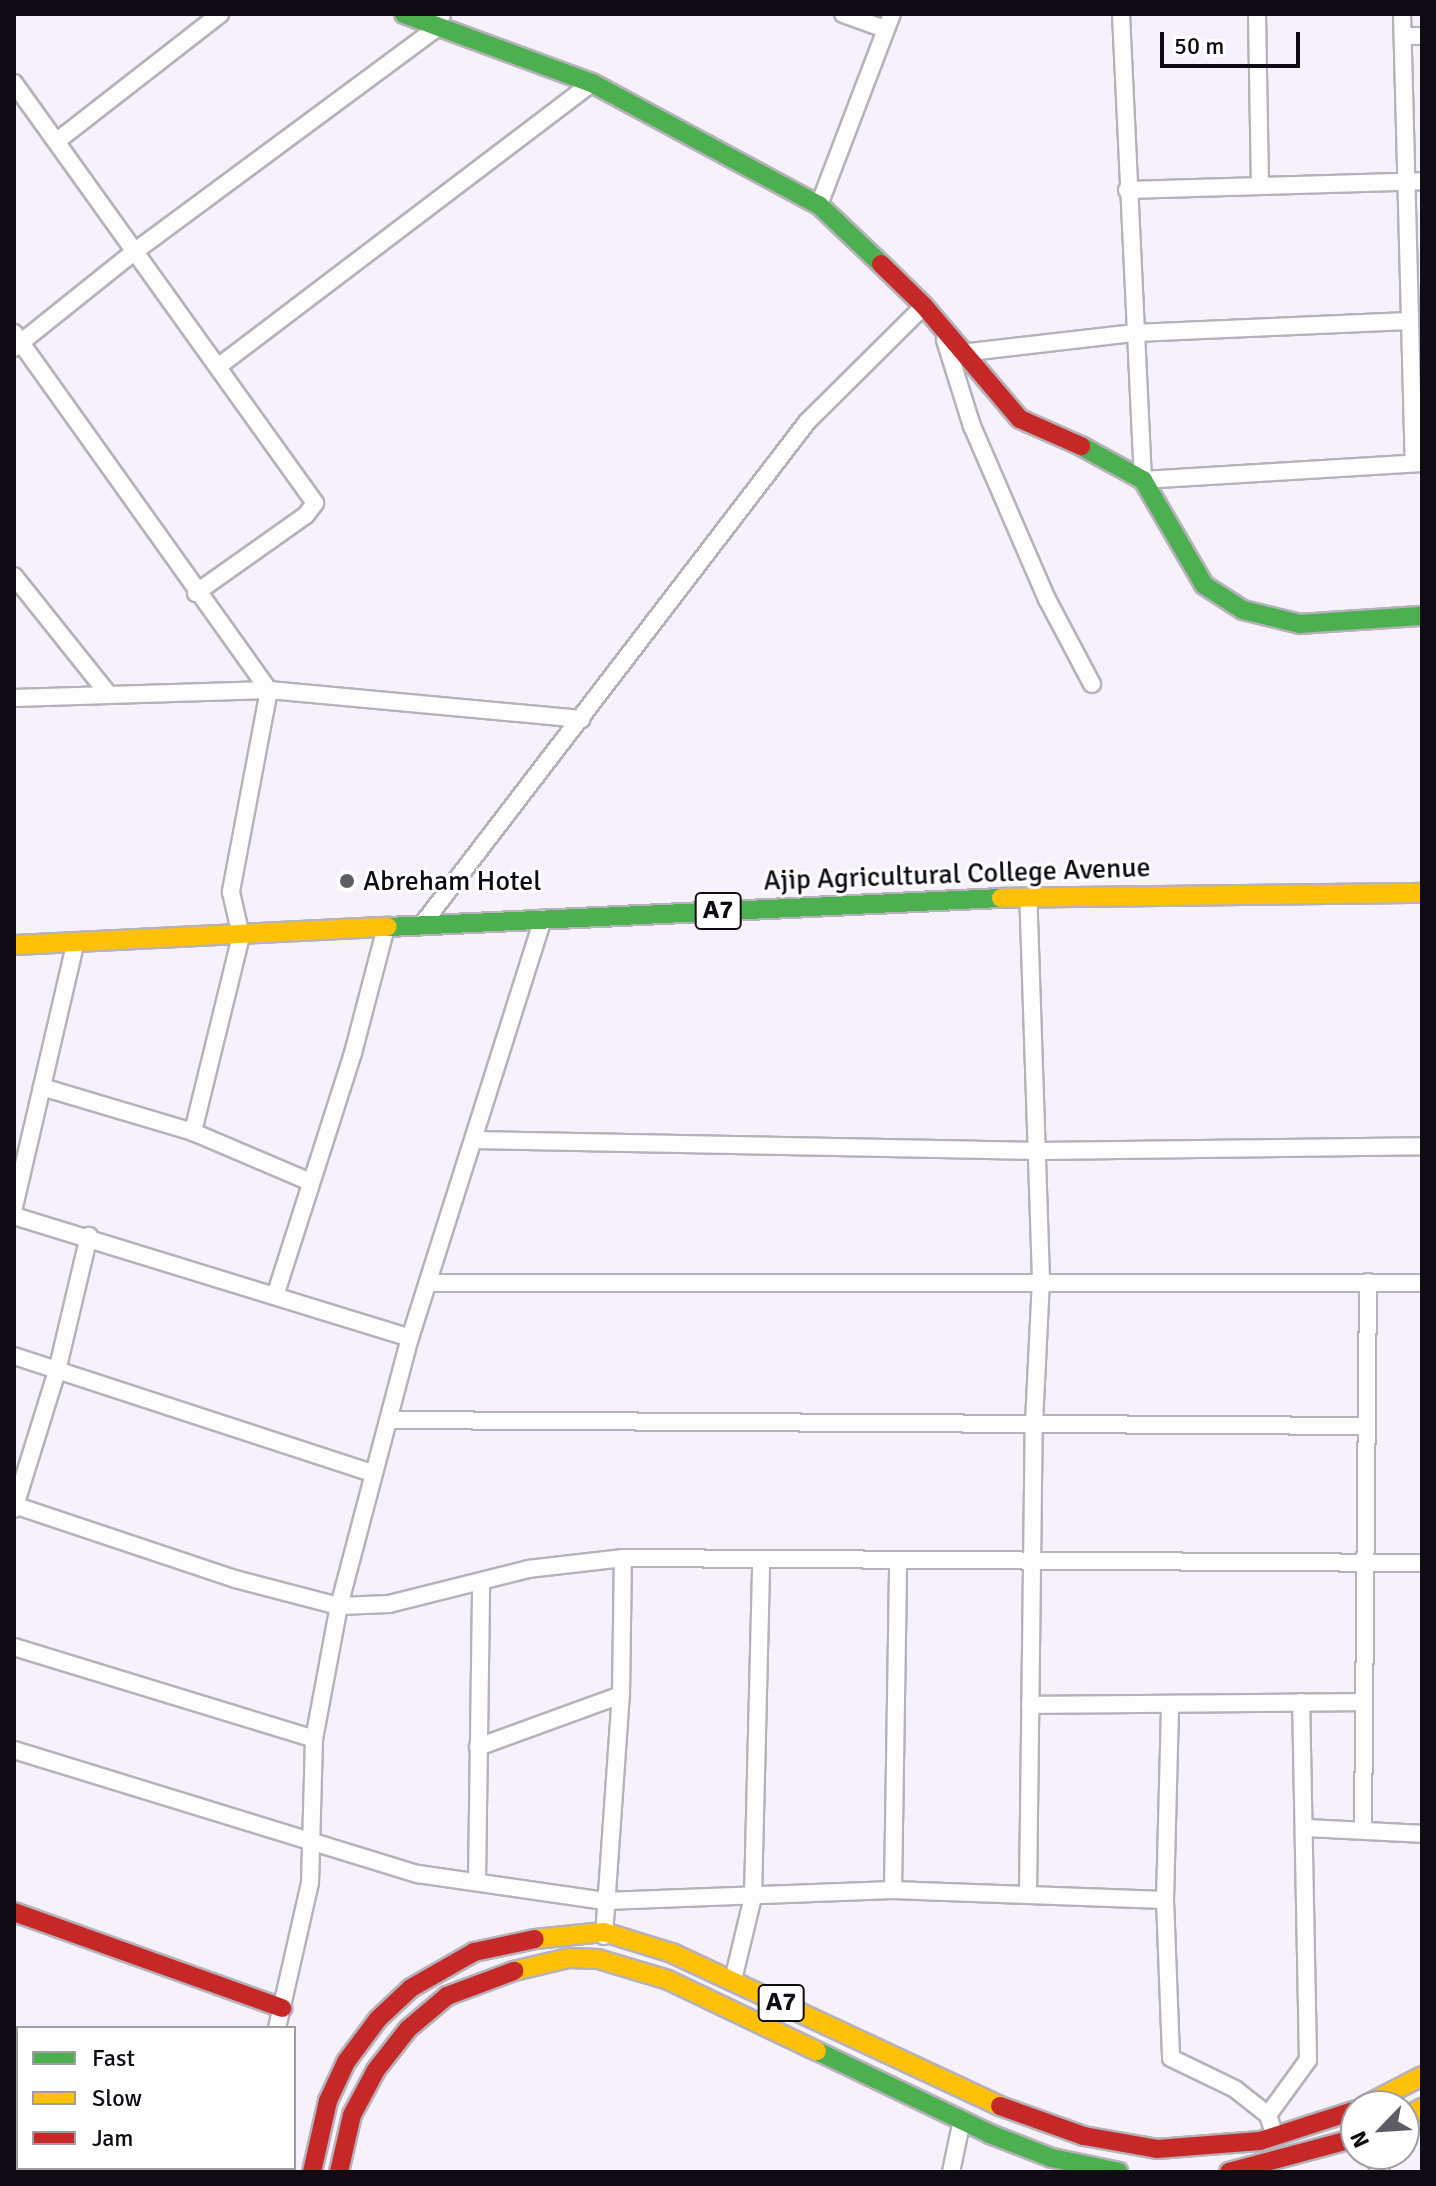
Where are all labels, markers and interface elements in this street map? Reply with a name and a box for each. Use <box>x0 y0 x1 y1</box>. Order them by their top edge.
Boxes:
scale bar <box>1164 16 1304 66</box>
text: 50 m <box>1174 31 1224 61</box>
street label: Ajip Agricultural College Avenue <box>763 850 1151 898</box>
place label: Abreham Hotel <box>363 864 542 898</box>
marker: Abreham Hotel <box>338 872 356 890</box>
road number: A7 <box>694 889 742 933</box>
road number: A7 <box>757 1981 805 2025</box>
legend <box>16 2026 296 2170</box>
text: Fast <box>92 2043 135 2073</box>
text: Slow <box>92 2083 142 2113</box>
north arrow <box>1340 2090 1420 2170</box>
text: Jam <box>92 2123 133 2153</box>
text: N <box>1344 2127 1375 2152</box>

